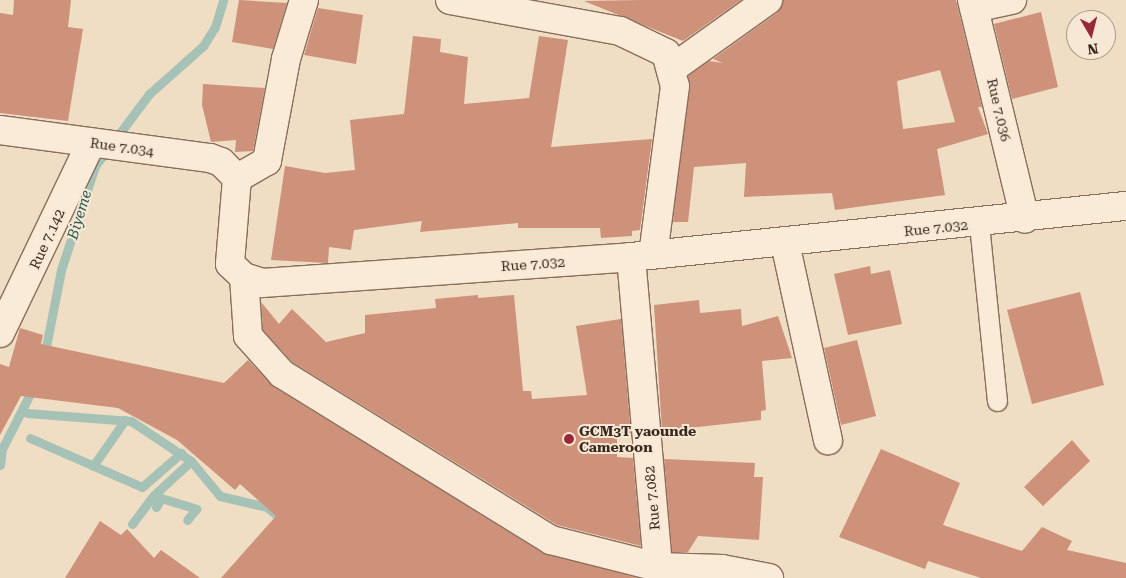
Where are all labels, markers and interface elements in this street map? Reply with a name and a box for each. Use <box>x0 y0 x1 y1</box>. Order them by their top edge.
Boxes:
north arrow <box>1066 10 1116 60</box>
text: N <box>1086 40 1099 58</box>
street label: Rue 7.036 <box>984 77 1014 143</box>
street label: Rue 7.034 <box>89 134 155 160</box>
water label: Biyeme <box>64 188 96 242</box>
street label: Rue 7.142 <box>26 206 68 272</box>
street label: Rue 7.032 <box>903 216 969 240</box>
street label: Rue 7.032 <box>500 253 566 275</box>
place label: GCM3T yaounde Cameroon <box>579 423 696 456</box>
marker: GCM3T yaounde Cameroon <box>563 433 575 445</box>
street label: Rue 7.082 <box>641 465 663 531</box>

